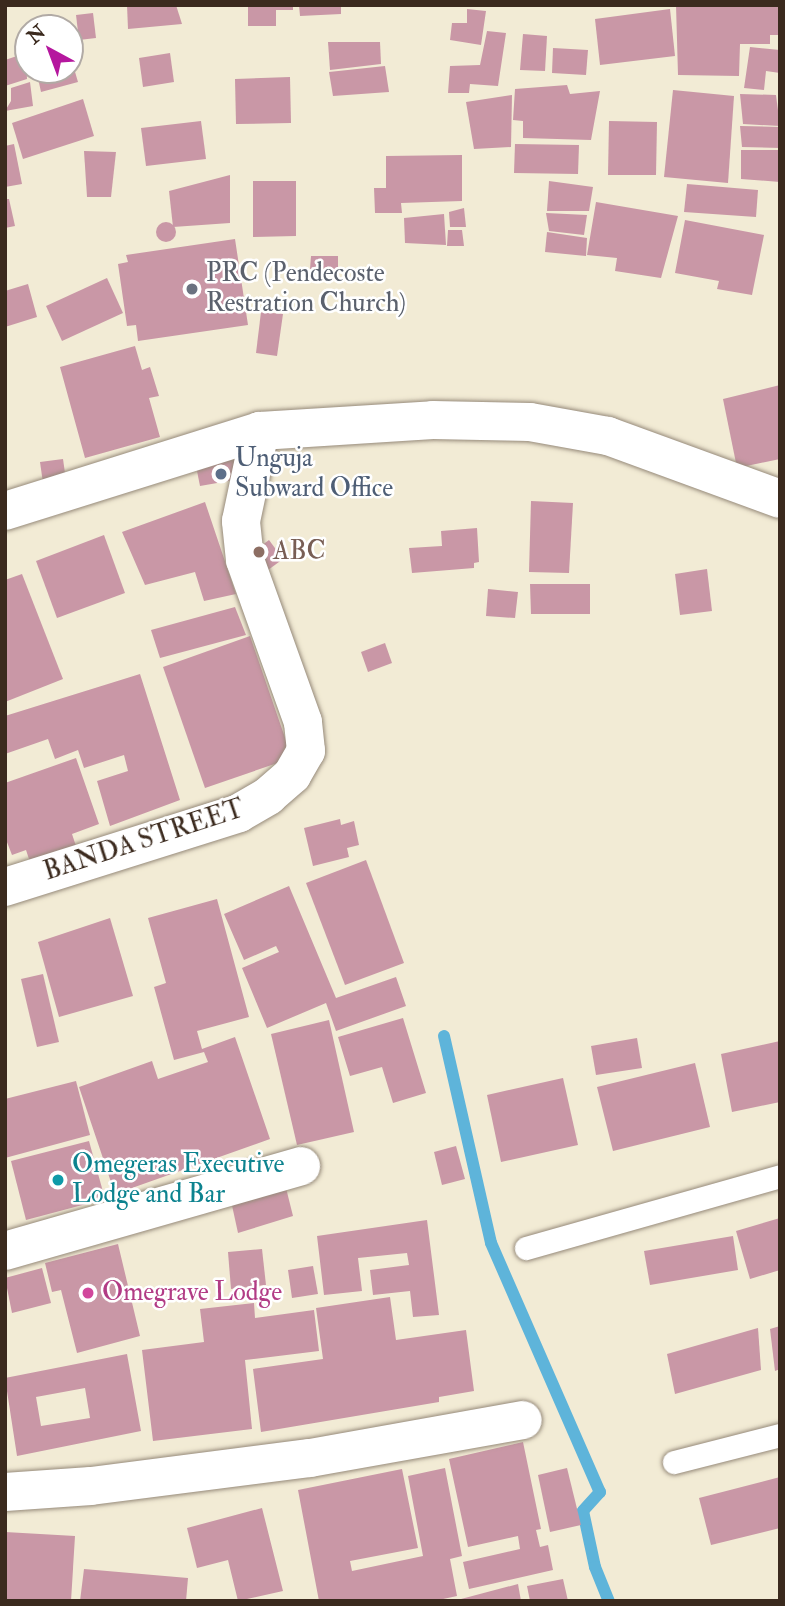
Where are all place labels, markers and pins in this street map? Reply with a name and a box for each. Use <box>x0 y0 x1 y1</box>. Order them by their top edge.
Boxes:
place label: PRC (Pendecoste Restration Church) <box>206 258 406 320</box>
marker: PRC (Pendecoste Restration Church) <box>184 281 200 297</box>
place label: Unguja Subward Office <box>235 443 393 504</box>
marker: Unguja Subward Office <box>213 466 229 482</box>
place label: ABC <box>273 536 326 568</box>
marker: ABC <box>251 544 267 560</box>
place label: Omegeras Executive Lodge and Bar <box>72 1149 284 1210</box>
marker: Omegeras Executive Lodge and Bar <box>50 1172 66 1188</box>
place label: Omegrave Lodge <box>102 1277 282 1309</box>
marker: Omegrave Lodge <box>80 1285 96 1301</box>

